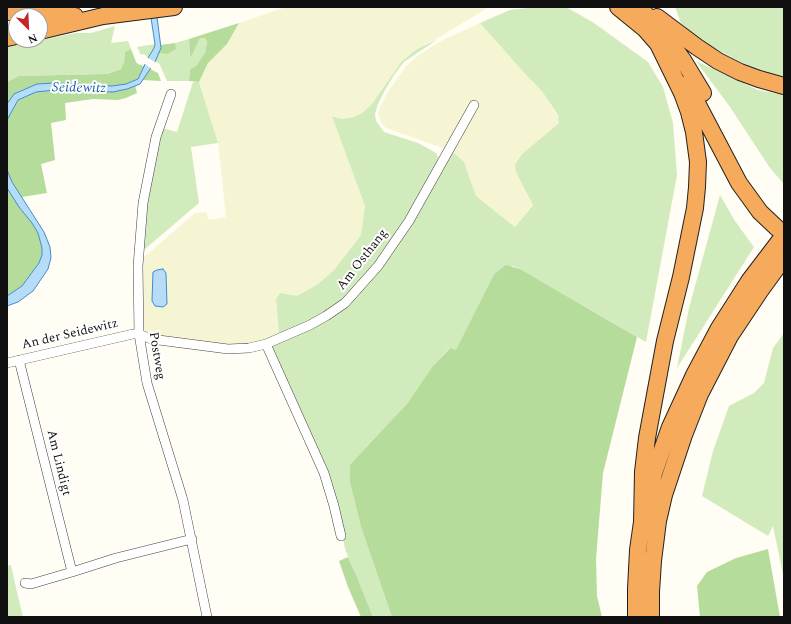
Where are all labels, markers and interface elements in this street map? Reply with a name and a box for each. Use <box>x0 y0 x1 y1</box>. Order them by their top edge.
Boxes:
north arrow <box>8 8 48 48</box>
text: N <box>25 29 40 48</box>
water label: Seidewitz <box>52 80 106 98</box>
street label: Am Osthang <box>334 226 392 294</box>
street label: An der Seidewitz <box>20 316 120 354</box>
street label: Postweg <box>145 331 167 381</box>
street label: Am Lindigt <box>42 429 74 497</box>

